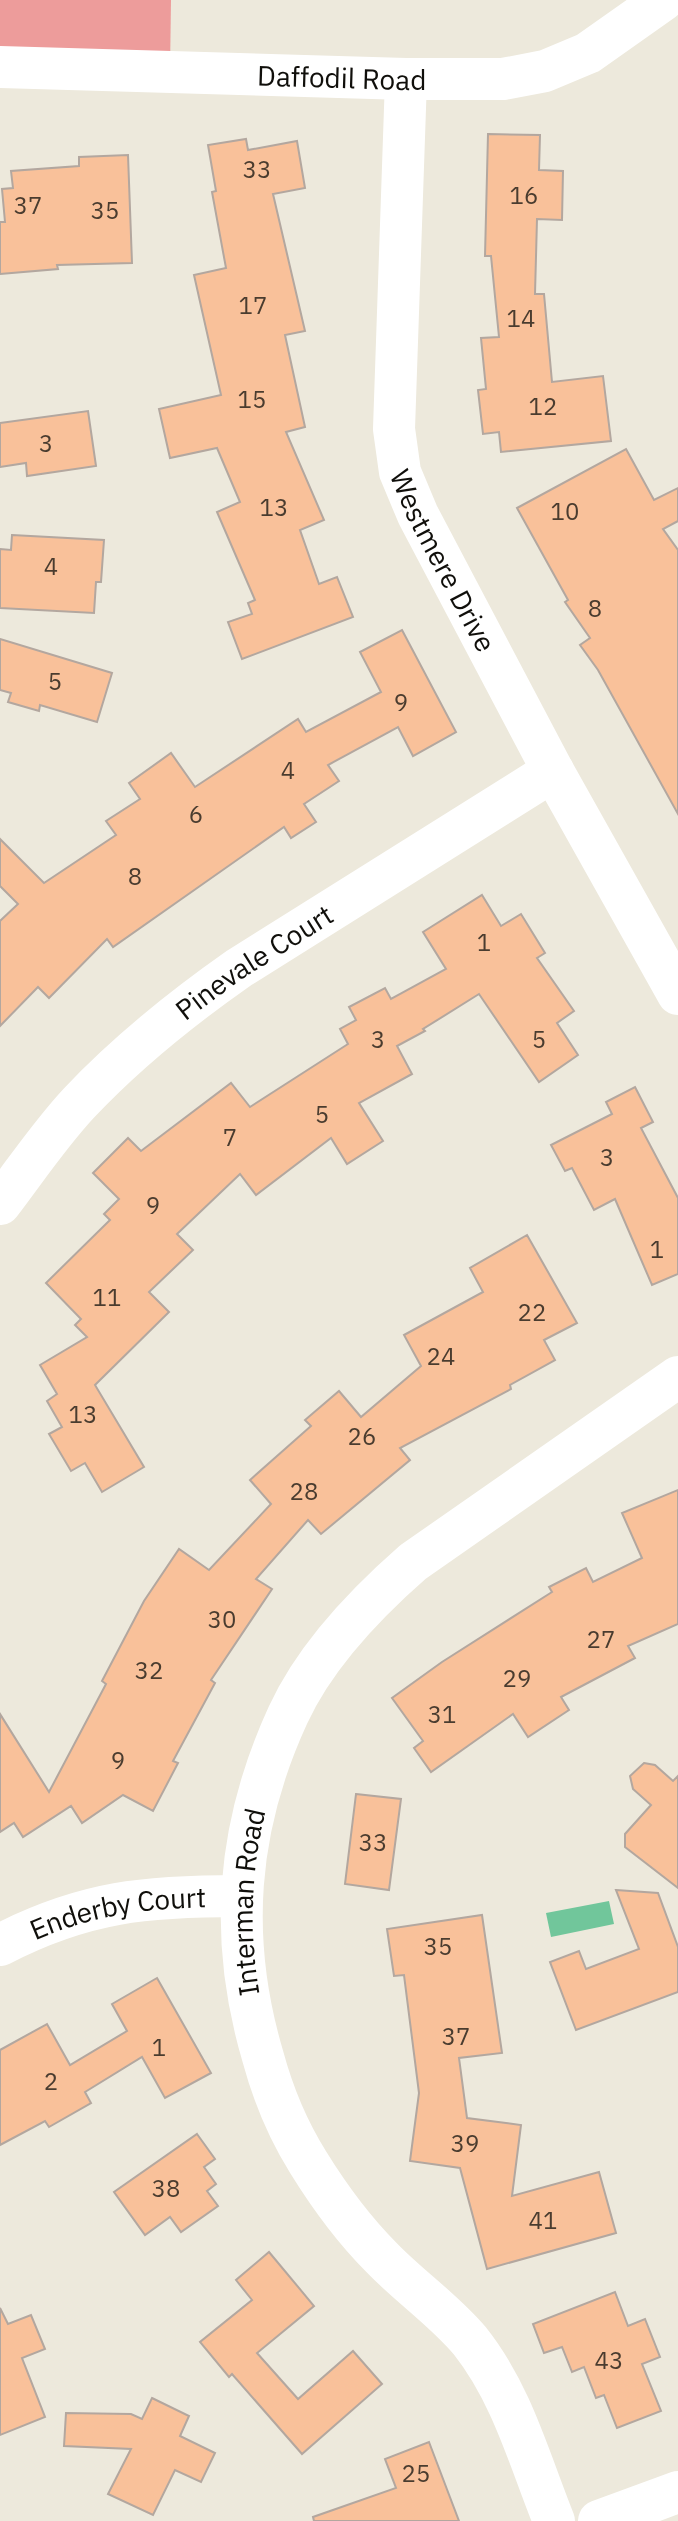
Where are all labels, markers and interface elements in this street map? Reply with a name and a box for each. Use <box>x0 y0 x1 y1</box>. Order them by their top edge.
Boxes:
street label: Daffodil Road <box>257 56 427 98</box>
house number: 33 <box>243 153 271 185</box>
house number: 16 <box>510 179 538 211</box>
house number: 37 <box>14 189 42 221</box>
house number: 35 <box>91 194 119 226</box>
house number: 17 <box>239 289 267 321</box>
house number: 14 <box>507 302 535 334</box>
house number: 15 <box>238 383 266 415</box>
house number: 12 <box>529 390 557 422</box>
house number: 3 <box>39 427 53 459</box>
street label: Westmere Drive <box>382 463 505 658</box>
house number: 13 <box>260 491 288 523</box>
house number: 10 <box>551 495 579 527</box>
house number: 4 <box>44 550 58 582</box>
house number: 8 <box>588 592 602 624</box>
house number: 5 <box>48 665 62 697</box>
house number: 9 <box>394 686 408 718</box>
house number: 4 <box>281 754 295 786</box>
house number: 6 <box>189 798 203 830</box>
house number: 8 <box>128 860 142 892</box>
street label: Pinevale Court <box>167 895 340 1027</box>
house number: 1 <box>477 926 491 958</box>
house number: 3 <box>371 1023 385 1055</box>
house number: 5 <box>532 1023 546 1055</box>
house number: 5 <box>315 1098 329 1130</box>
house number: 7 <box>223 1121 237 1153</box>
house number: 3 <box>600 1141 614 1173</box>
house number: 9 <box>146 1189 160 1221</box>
house number: 1 <box>650 1233 664 1265</box>
house number: 11 <box>93 1281 121 1313</box>
house number: 22 <box>518 1296 546 1328</box>
house number: 24 <box>427 1340 455 1372</box>
house number: 13 <box>69 1398 97 1430</box>
house number: 26 <box>348 1420 376 1452</box>
house number: 28 <box>290 1475 318 1507</box>
house number: 30 <box>208 1603 236 1635</box>
house number: 27 <box>587 1623 615 1655</box>
house number: 32 <box>135 1654 163 1686</box>
house number: 29 <box>503 1662 531 1694</box>
house number: 31 <box>428 1698 456 1730</box>
house number: 9 <box>111 1744 125 1776</box>
street label: Interman Road <box>223 1804 273 1999</box>
house number: 33 <box>359 1826 387 1858</box>
street label: Enderby Court <box>24 1878 206 1947</box>
house number: 35 <box>424 1930 452 1962</box>
house number: 37 <box>442 2020 470 2052</box>
house number: 1 <box>152 2031 166 2063</box>
house number: 2 <box>44 2065 58 2097</box>
house number: 39 <box>451 2127 479 2159</box>
house number: 38 <box>152 2172 180 2204</box>
house number: 41 <box>529 2204 557 2236</box>
house number: 43 <box>595 2344 623 2376</box>
house number: 25 <box>402 2457 430 2489</box>

